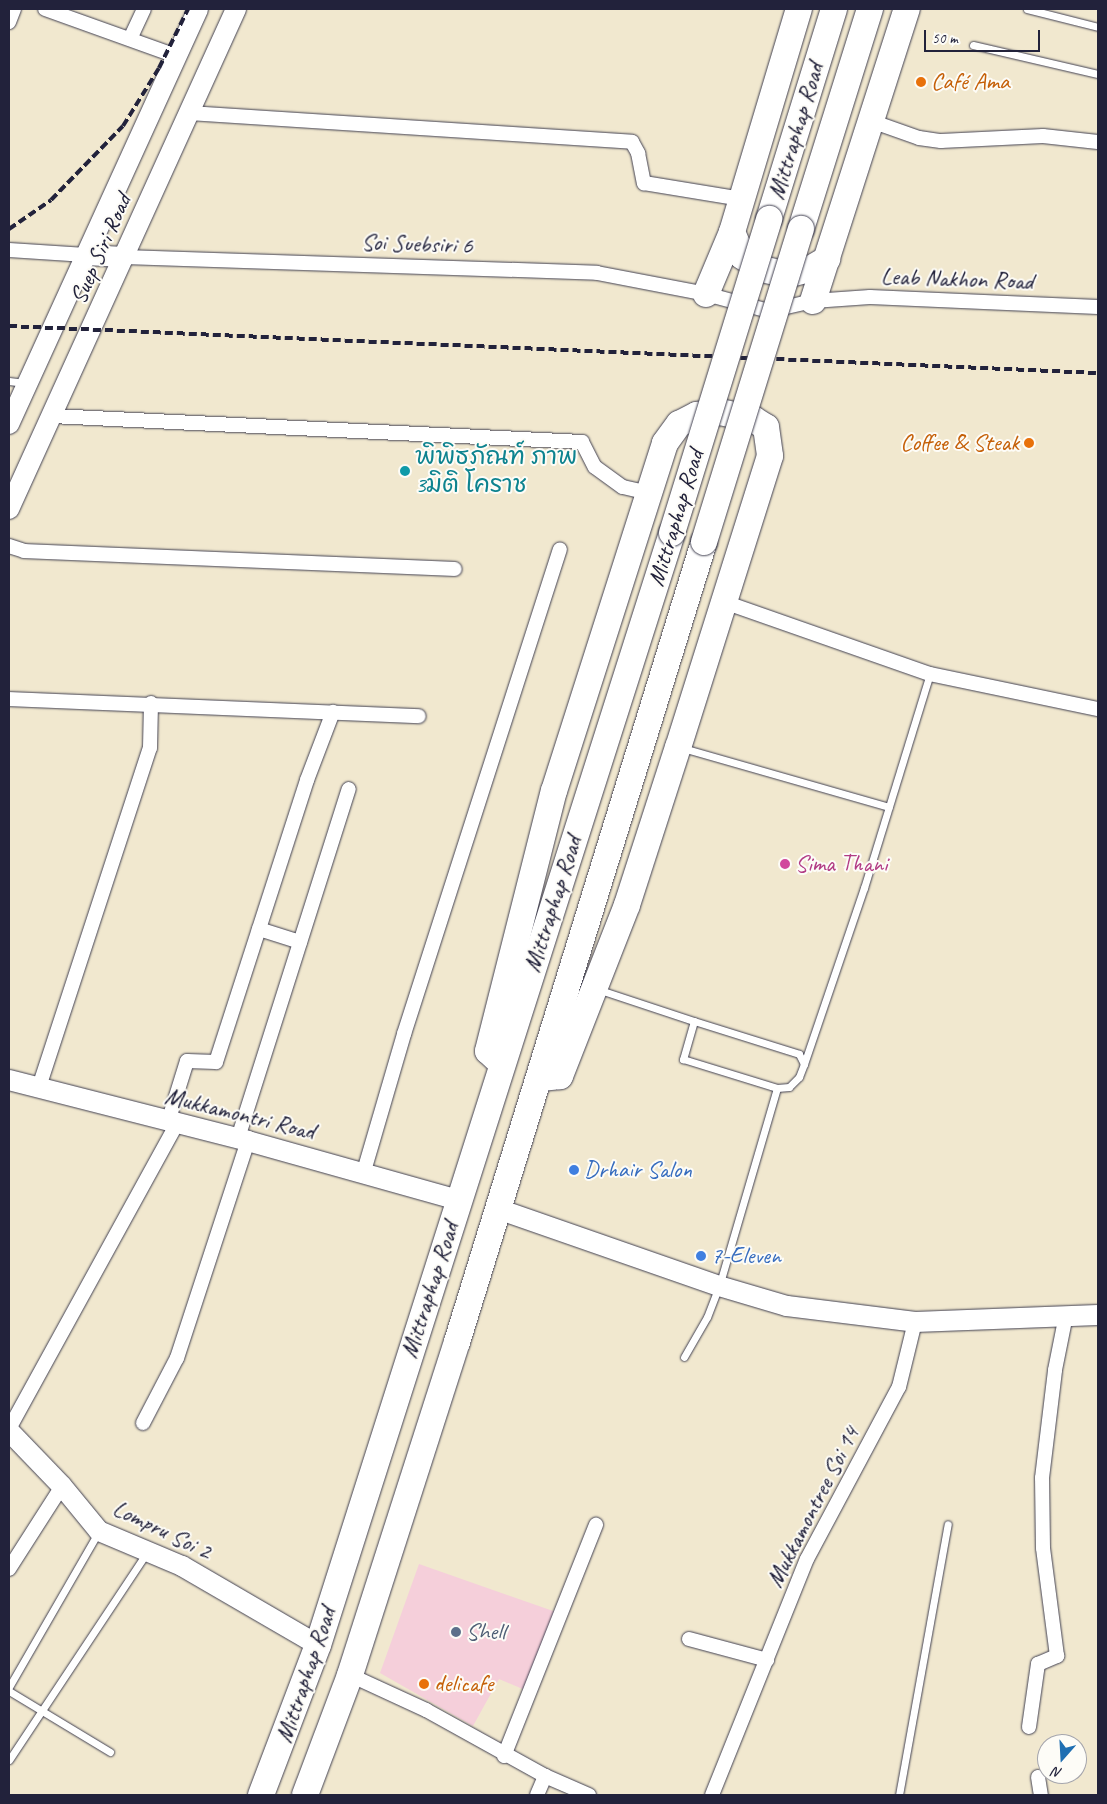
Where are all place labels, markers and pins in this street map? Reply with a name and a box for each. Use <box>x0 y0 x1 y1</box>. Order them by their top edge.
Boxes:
place label: Café Ama <box>931 68 1009 96</box>
marker: Café Ama <box>915 76 927 88</box>
place label: Coffee & Steak <box>900 429 1019 457</box>
marker: Coffee & Steak <box>1023 437 1035 449</box>
place label: พิพิธภัณท์ ภาพ 3มิติ โคราช <box>415 443 577 499</box>
marker: พิพิธภัณท์ ภาพ 3มิติ โคราช <box>399 465 411 477</box>
place label: Sima Thani <box>795 850 889 878</box>
marker: Sima Thani <box>779 858 791 870</box>
place label: Drhair Salon <box>584 1156 692 1184</box>
marker: Drhair Salon <box>568 1164 580 1176</box>
place label: 7-Eleven <box>711 1242 781 1270</box>
marker: 7-Eleven <box>695 1250 707 1262</box>
place label: Shell <box>466 1618 505 1646</box>
marker: Shell <box>450 1626 462 1638</box>
place label: delicafe <box>434 1670 493 1698</box>
marker: delicafe <box>418 1678 430 1690</box>

